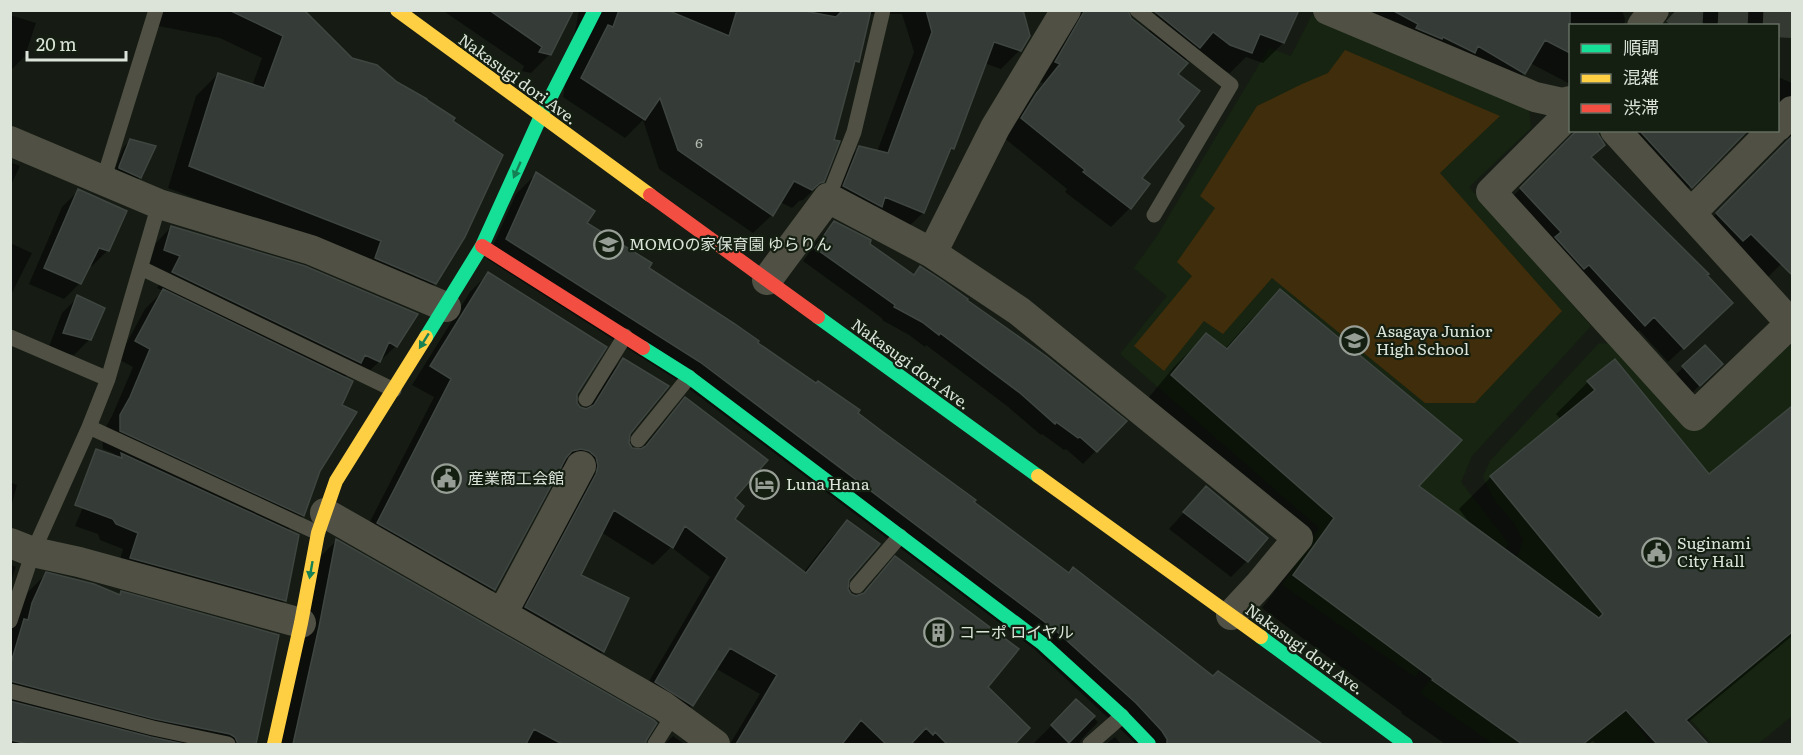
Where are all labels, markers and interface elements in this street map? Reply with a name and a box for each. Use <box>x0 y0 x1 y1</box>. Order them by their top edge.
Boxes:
scale bar <box>27 24 126 62</box>
legend <box>1569 24 1779 132</box>
street label: Nakasugi dori Ave. <box>454 27 583 130</box>
text: 20 m <box>36 30 77 57</box>
text: 順調 <box>1623 33 1659 60</box>
text: 混雑 <box>1623 63 1659 90</box>
text: 渋滞 <box>1623 93 1659 120</box>
house number: 6 <box>695 132 703 152</box>
one-way arrow <box>513 161 522 178</box>
school or university icon: MOMOの家保育園 ゆらりん <box>592 228 624 260</box>
place label: MOMOの家保育園 ゆらりん <box>629 231 832 255</box>
street label: Nakasugi dori Ave. <box>847 312 976 415</box>
place label: Asagaya Junior High School <box>1376 318 1493 360</box>
school or university icon: Asagaya Junior High School <box>1339 324 1371 356</box>
one-way arrow <box>419 333 430 349</box>
public building icon: 産業商工会館 <box>431 462 463 494</box>
place label: 産業商工会館 <box>468 465 564 489</box>
hotel icon: Luna Hana <box>749 468 781 500</box>
place label: Luna Hana <box>786 471 870 495</box>
place label: Suginami City Hall <box>1677 530 1751 572</box>
public building icon: Suginami City Hall <box>1640 536 1672 568</box>
one-way arrow <box>306 560 315 579</box>
street label: Nakasugi dori Ave. <box>1241 597 1370 700</box>
building icon: コーポ ロイヤル <box>922 616 954 648</box>
place label: コーポ ロイヤル <box>959 619 1074 643</box>

